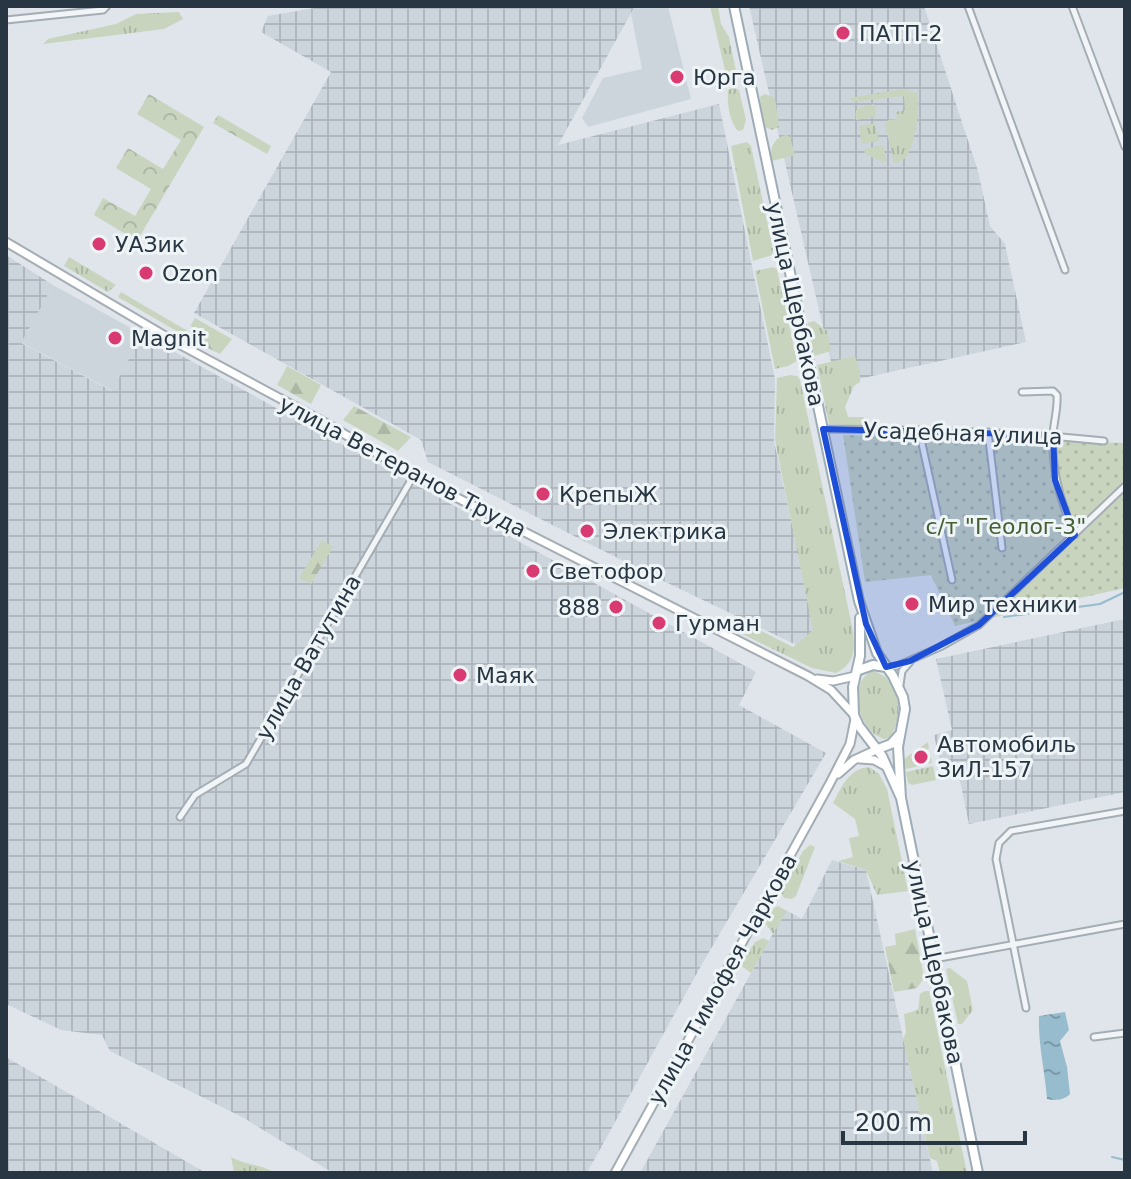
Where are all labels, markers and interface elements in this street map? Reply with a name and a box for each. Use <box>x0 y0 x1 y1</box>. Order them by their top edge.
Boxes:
place label: ПАТП-2 <box>859 21 943 46</box>
marker: ПАТП-2 <box>834 24 852 42</box>
place label: Юрга <box>693 65 756 90</box>
marker: Юрга <box>668 68 686 86</box>
street label: улица Щербакова <box>762 199 829 409</box>
place label: УАЗик <box>115 232 185 257</box>
marker: УАЗик <box>90 235 108 253</box>
place label: Ozon <box>162 261 218 286</box>
marker: Ozon <box>137 264 155 282</box>
place label: Magnit <box>131 326 206 351</box>
marker: Magnit <box>106 329 124 347</box>
street label: улица Ветеранов Труда <box>275 391 531 542</box>
street label: Усадебная улица <box>863 418 1063 449</box>
place label: КрепыЖ <box>559 482 658 507</box>
marker: КрепыЖ <box>534 485 552 503</box>
park label: с/т "Геолог-3" <box>926 514 1086 539</box>
place label: Электрика <box>603 519 727 544</box>
marker: Электрика <box>578 522 596 540</box>
place label: Светофор <box>549 559 663 584</box>
marker: Светофор <box>524 562 542 580</box>
street label: улица Ватутина <box>251 570 366 744</box>
place label: Мир техники <box>928 592 1078 617</box>
place label: 888 <box>558 595 600 620</box>
marker: Мир техники <box>903 595 921 613</box>
marker: 888 <box>607 598 625 616</box>
place label: Гурман <box>675 611 760 636</box>
marker: Гурман <box>650 614 668 632</box>
place label: Маяк <box>476 663 535 688</box>
marker: Маяк <box>451 666 469 684</box>
place label: Автомобиль ЗиЛ-157 <box>937 732 1076 782</box>
marker: Автомобиль ЗиЛ-157 <box>912 748 930 766</box>
street label: улица Тимофея Чаркова <box>643 849 802 1109</box>
street label: улица Щербакова <box>901 857 968 1067</box>
scale bar <box>843 1095 1025 1145</box>
text: 200 m <box>855 1109 932 1137</box>

